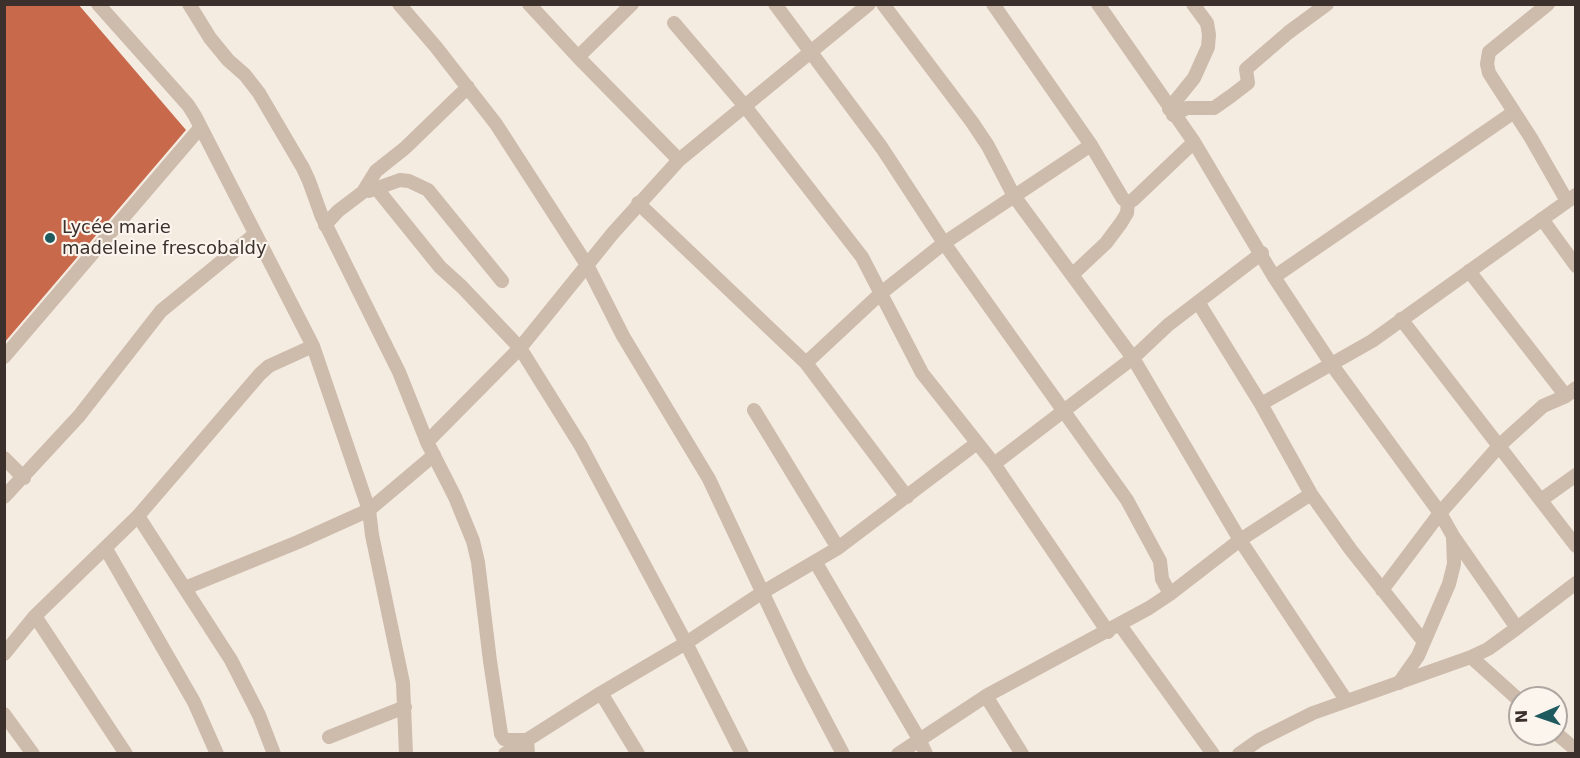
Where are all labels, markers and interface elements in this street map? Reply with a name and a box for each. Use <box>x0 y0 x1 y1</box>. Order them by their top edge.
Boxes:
place label: Lycée marie madeleine frescobaldy <box>62 217 267 260</box>
marker: Lycée marie madeleine frescobaldy <box>43 231 57 245</box>
north arrow <box>1508 686 1568 746</box>
text: N <box>1512 710 1531 724</box>

